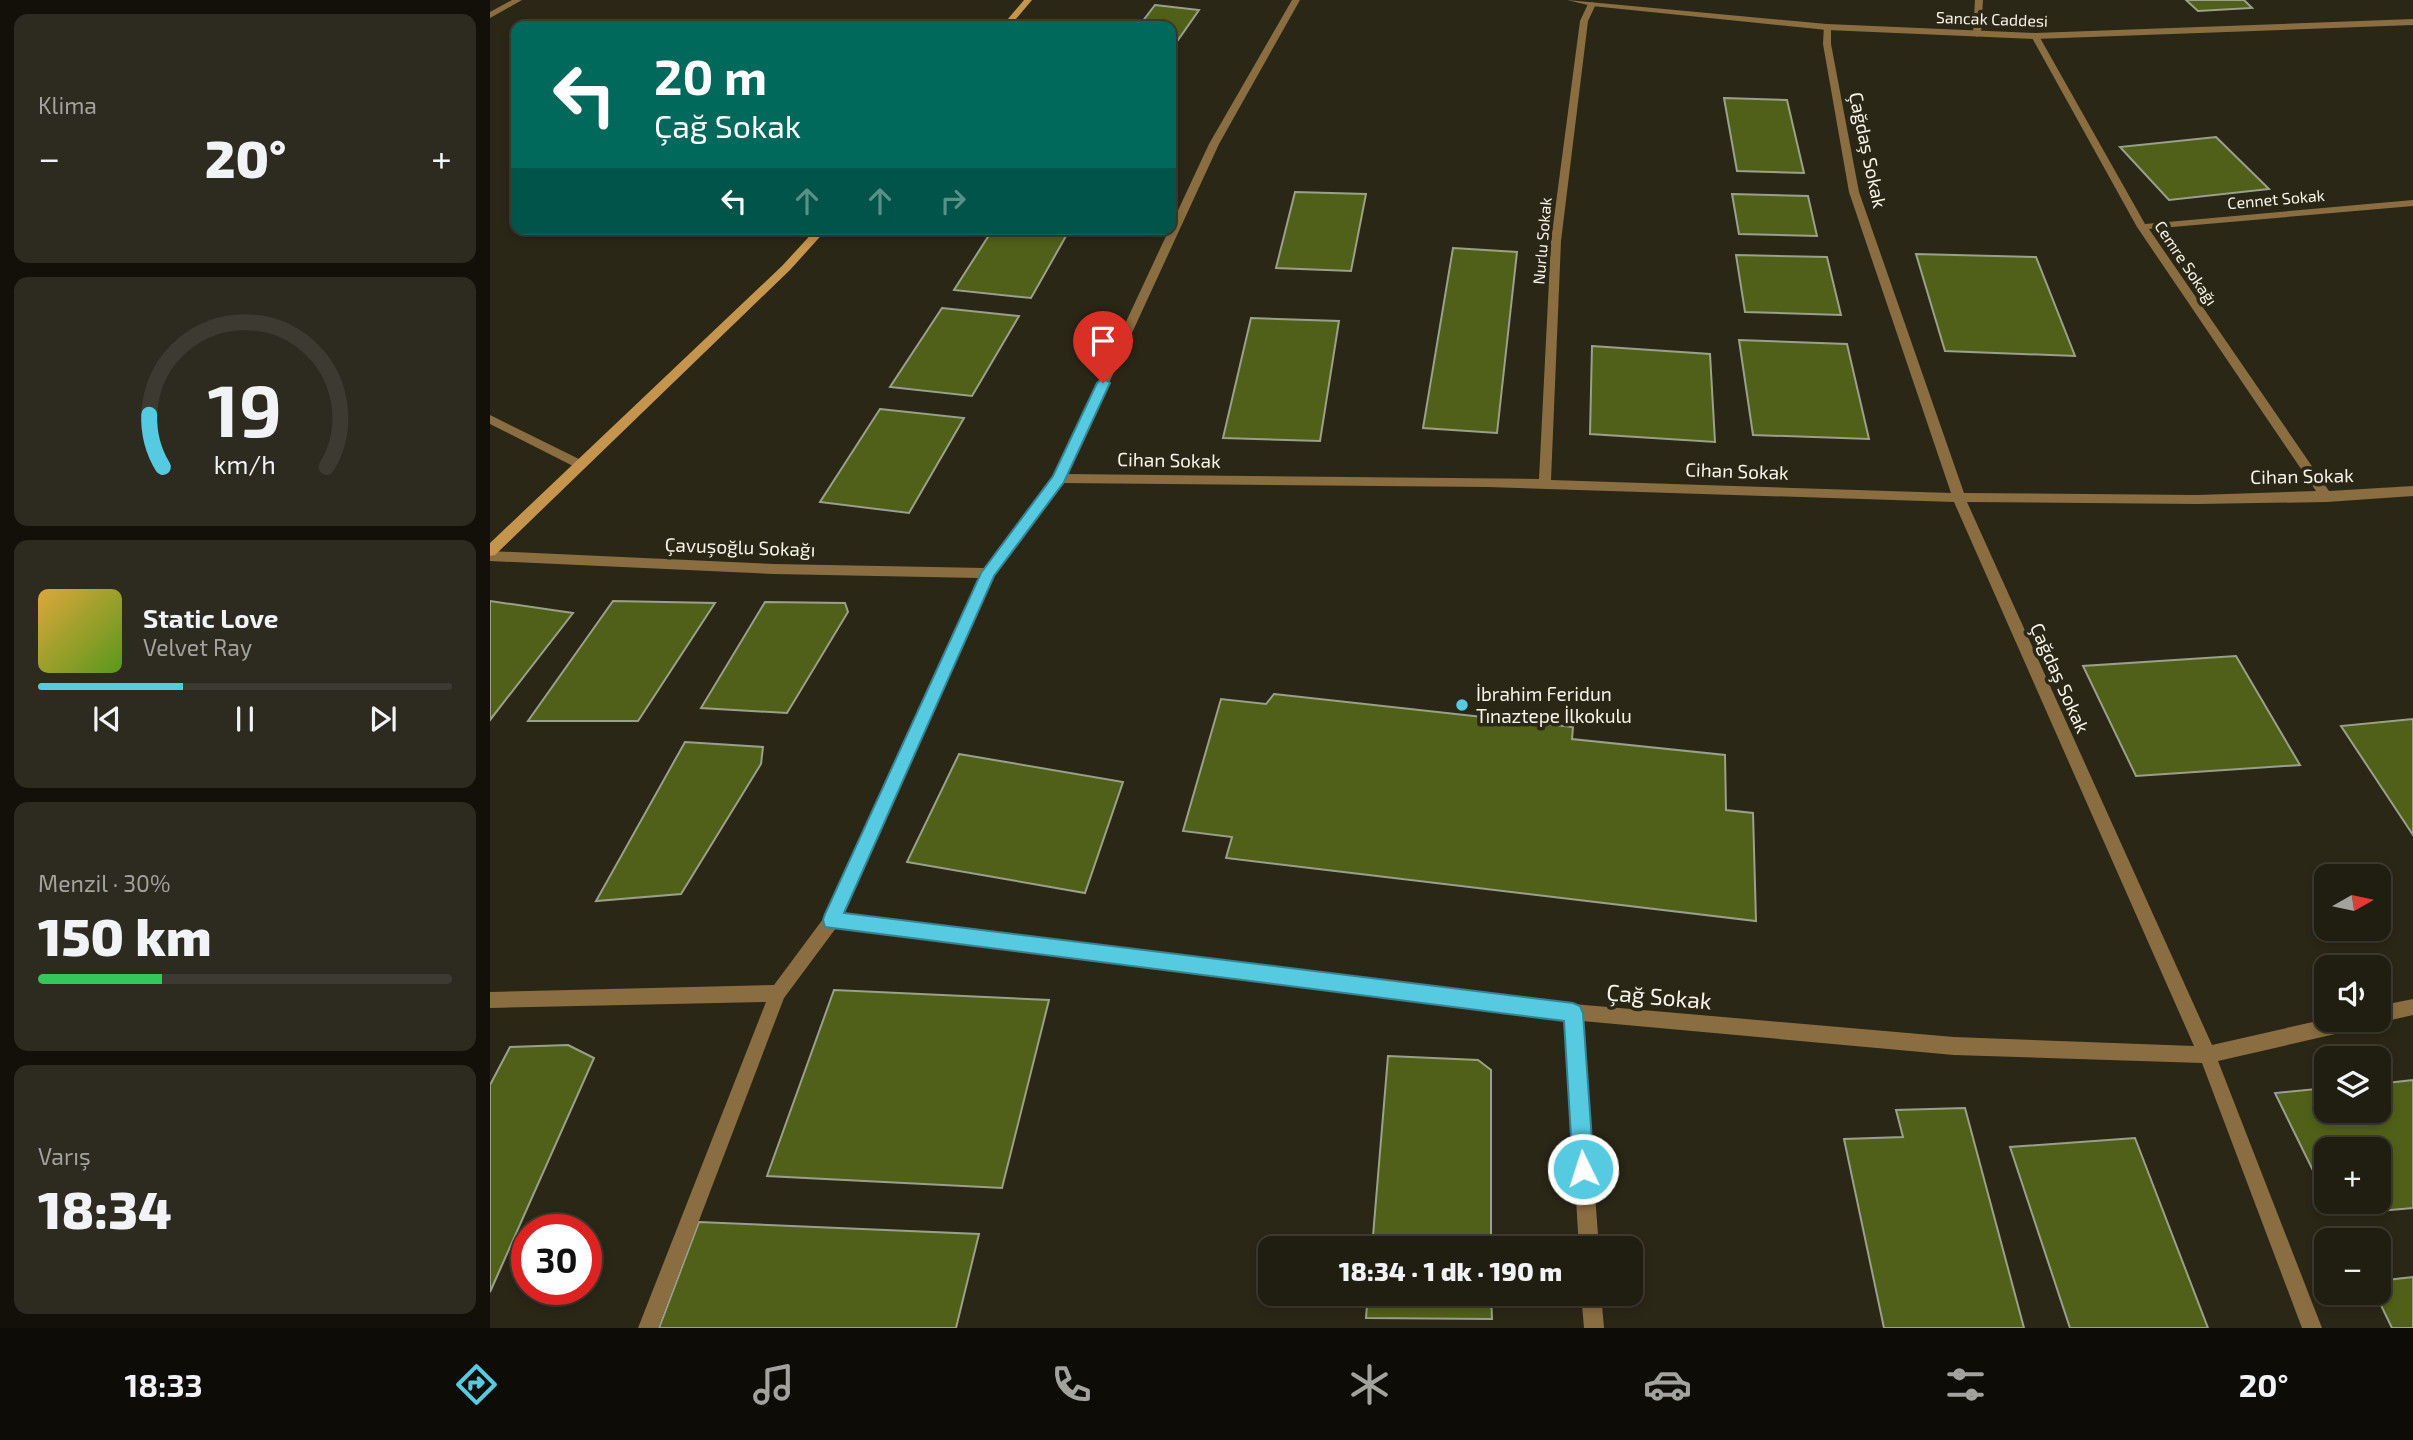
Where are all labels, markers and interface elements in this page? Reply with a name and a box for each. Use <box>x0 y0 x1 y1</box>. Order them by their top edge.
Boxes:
street label: Sancak Caddesi <box>1936 7 2048 30</box>
text: 20 m <box>654 46 767 105</box>
icon: left <box>539 49 630 140</box>
street label: Çağdaş Sokak <box>1844 90 1892 211</box>
text: Klima <box>38 91 97 119</box>
text: Çağ Sokak <box>654 106 801 144</box>
text: 20° <box>205 126 286 188</box>
text: − <box>38 134 60 180</box>
text: + <box>431 134 452 180</box>
icon: left <box>715 182 753 220</box>
icon: ahead <box>788 182 826 220</box>
icon: ahead <box>861 182 899 220</box>
icon: right <box>934 182 972 220</box>
street label: Cennet Sokak <box>2226 185 2325 212</box>
street label: Nurlu Sokak <box>1528 197 1555 285</box>
street label: Cemre Sokağı <box>2151 217 2222 309</box>
pin <box>1073 311 1133 383</box>
icon: arrive <box>1084 322 1122 360</box>
text: 19 <box>208 365 282 453</box>
street label: Cihan Sokak <box>1117 447 1221 472</box>
text: km/h <box>214 449 276 479</box>
street label: Cihan Sokak <box>1685 457 1789 484</box>
street label: Cihan Sokak <box>2250 463 2354 488</box>
street label: Çavuşoğlu Sokağı <box>664 532 816 562</box>
text: Static Love <box>143 602 279 633</box>
street label: Çağdaş Sokak <box>2025 619 2095 737</box>
text: Velvet Ray <box>143 633 252 661</box>
place label: İbrahim Feridun Tınaztepe İlkokulu <box>1476 682 1632 727</box>
marker: İbrahim Feridun Tınaztepe İlkokulu <box>1454 697 1470 713</box>
icon: previous <box>88 700 126 738</box>
icon: pause <box>226 700 264 738</box>
icon: next <box>364 700 402 738</box>
north arrow <box>2314 864 2390 942</box>
map controls <box>2314 864 2391 1305</box>
text: Menzil · 30% <box>38 869 171 897</box>
text: 150 km <box>38 904 212 966</box>
button: sound <box>2314 955 2391 1032</box>
street label: Çağ Sokak <box>1605 977 1713 1016</box>
button: layers <box>2314 1046 2391 1123</box>
position arrow <box>1546 1132 1620 1206</box>
button: + <box>2314 1137 2391 1214</box>
text: Varış <box>38 1142 91 1170</box>
text: 18:34 <box>38 1177 172 1239</box>
speed limit sign: 30 <box>511 1214 602 1305</box>
button: − <box>2314 1228 2391 1305</box>
text: 18:34 · 1 dk · 190 m <box>1339 1255 1562 1286</box>
icon: directions <box>452 1360 501 1409</box>
icon: music <box>749 1360 798 1409</box>
icon: phone <box>1047 1360 1096 1409</box>
icon: climate <box>1345 1360 1394 1409</box>
icon: car <box>1643 1360 1692 1409</box>
icon: filters <box>1941 1360 1990 1409</box>
text: 18:33 <box>124 1365 203 1403</box>
text: 20° <box>2239 1365 2289 1403</box>

